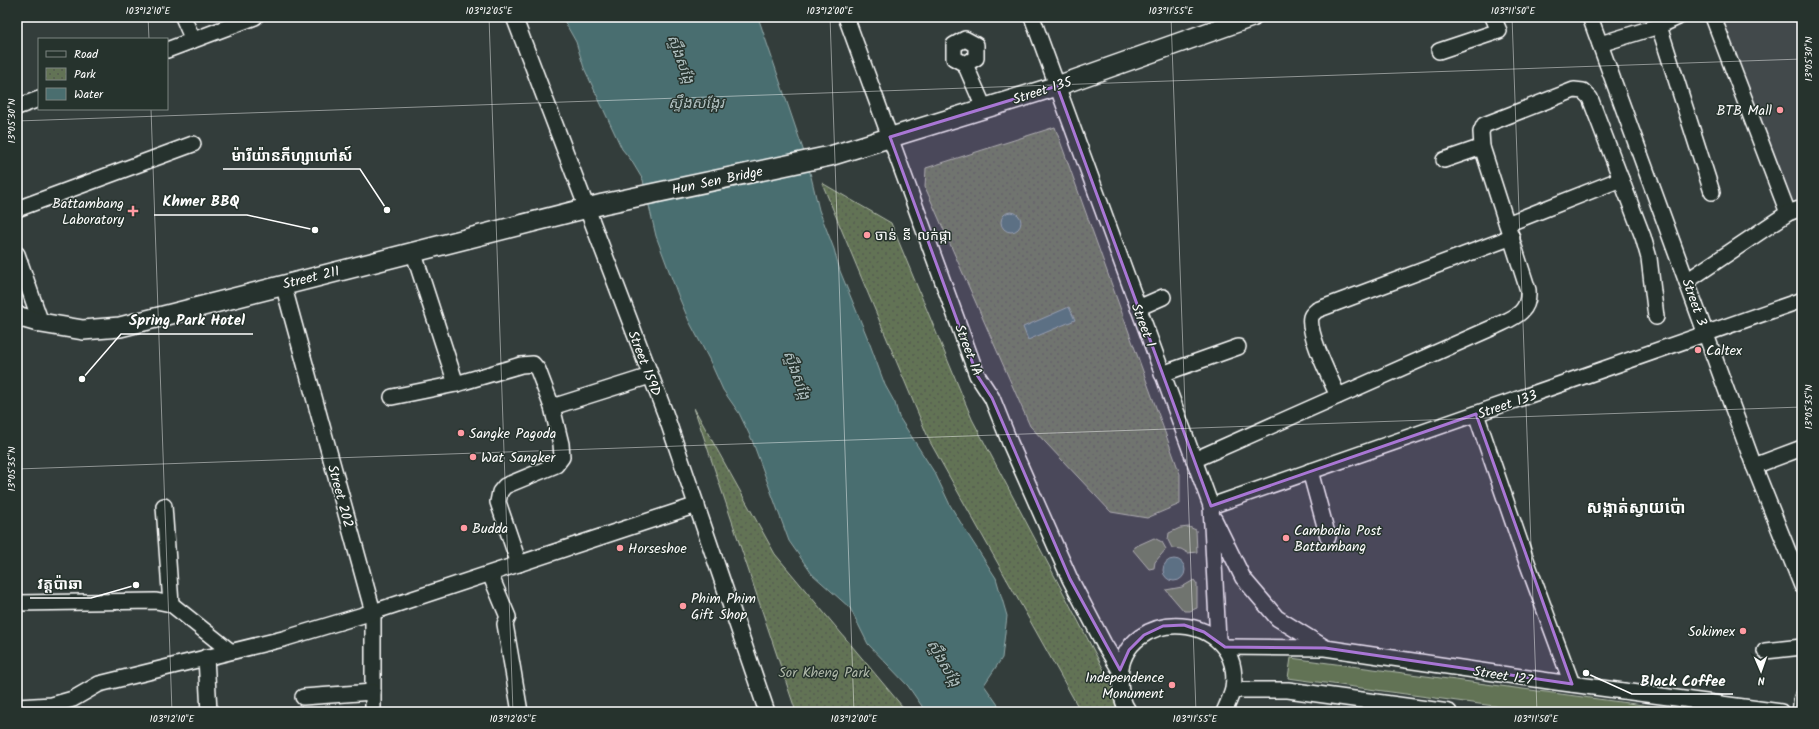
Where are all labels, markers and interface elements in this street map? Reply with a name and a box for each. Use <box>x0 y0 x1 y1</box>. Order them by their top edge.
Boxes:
text: 103°12'10"E <box>126 3 172 19</box>
text: 103°12'05"E <box>465 3 514 19</box>
text: 103°12'00"E <box>807 3 855 19</box>
text: 103°11'55"E <box>1149 3 1195 19</box>
text: 103°11'50"E <box>1491 3 1536 19</box>
water label: ស្ទឹងសង្កែ <box>660 31 700 88</box>
text: 13°05'30"N <box>1801 36 1817 81</box>
legend <box>38 38 168 110</box>
text: Road <box>74 45 99 64</box>
text: Park <box>74 65 96 84</box>
street label: Street 135 <box>1010 71 1076 111</box>
text: Water <box>74 85 104 104</box>
water label: ស្ទឹងសង្កែរ <box>668 92 725 116</box>
text: 13°05'30"N <box>4 98 20 143</box>
place label: BTB Mall <box>1717 100 1773 122</box>
marker: BTB Mall <box>1775 105 1785 115</box>
callout: ម៉ារីយ៉ានភីហ្សាហៅស៍ <box>223 142 360 169</box>
text: ម៉ារីយ៉ានភីហ្សាហៅស៍ <box>231 145 353 169</box>
street label: Hun Sen Bridge <box>670 160 766 201</box>
callout: Khmer BBQ <box>154 188 247 215</box>
text: Khmer BBQ <box>163 190 240 214</box>
place label: Battambang Laboratory <box>52 193 124 231</box>
marker: Battambang Laboratory <box>127 205 139 217</box>
place label: ចាន់ នី លក់ផ្កា <box>875 225 952 247</box>
marker: ចាន់ នី លក់ផ្កា <box>862 230 872 240</box>
street label: Street 211 <box>280 260 342 296</box>
street label: Street 3 <box>1675 275 1713 329</box>
street label: Street 1 <box>1125 300 1161 351</box>
callout: Spring Park Hotel <box>121 307 253 334</box>
text: Spring Park Hotel <box>129 309 245 333</box>
street label: Street 1A <box>948 321 988 380</box>
street label: Street 159D <box>621 327 667 399</box>
place label: Caltex <box>1706 340 1743 362</box>
marker: Caltex <box>1693 345 1703 355</box>
water label: ស្ទឹងសង្កែ <box>776 347 816 404</box>
text: 13°05'35"N <box>1801 384 1817 430</box>
street label: Street 133 <box>1475 385 1540 425</box>
place label: Sangke Pagoda <box>469 423 556 445</box>
marker: Sangke Pagoda <box>456 428 466 438</box>
text: 13°05'35"N <box>4 446 20 492</box>
place label: Wat Sangker <box>481 447 557 469</box>
marker: Wat Sangker <box>468 452 478 462</box>
street label: Street 202 <box>321 462 359 530</box>
district label: សង្កាត់ស្វាយប៉ោ <box>1587 496 1685 521</box>
place label: Budda <box>472 518 508 540</box>
place label: Cambodia Post Battambang <box>1294 520 1382 558</box>
marker: Budda <box>459 523 469 533</box>
marker: Cambodia Post Battambang <box>1281 533 1291 543</box>
place label: Horseshoe <box>628 538 687 560</box>
marker: Horseshoe <box>615 543 625 553</box>
callout: វត្តប៉ាឆា <box>30 571 91 598</box>
text: វត្តប៉ាឆា <box>37 573 83 597</box>
place label: Phim Phim Gift Shop <box>691 588 756 626</box>
marker: Phim Phim Gift Shop <box>678 601 688 611</box>
place label: Sokimex <box>1688 621 1736 643</box>
marker: Sokimex <box>1738 626 1748 636</box>
water label: ស្ទឹងសង្កែ <box>920 635 967 692</box>
north arrow <box>1741 651 1781 691</box>
street label: Street 127 <box>1471 660 1535 692</box>
park label: Sor Kheng Park <box>778 662 870 684</box>
place label: Independence Monument <box>1085 667 1165 705</box>
callout: Black Coffee <box>1632 667 1733 694</box>
text: Black Coffee <box>1640 670 1726 694</box>
text: N <box>1757 671 1765 689</box>
marker: Independence Monument <box>1167 680 1177 690</box>
text: 103°12'10"E <box>150 711 196 727</box>
text: 103°12'05"E <box>489 711 538 727</box>
text: 103°12'00"E <box>831 711 879 727</box>
text: 103°11'55"E <box>1173 711 1219 727</box>
text: 103°11'50"E <box>1514 711 1559 727</box>

